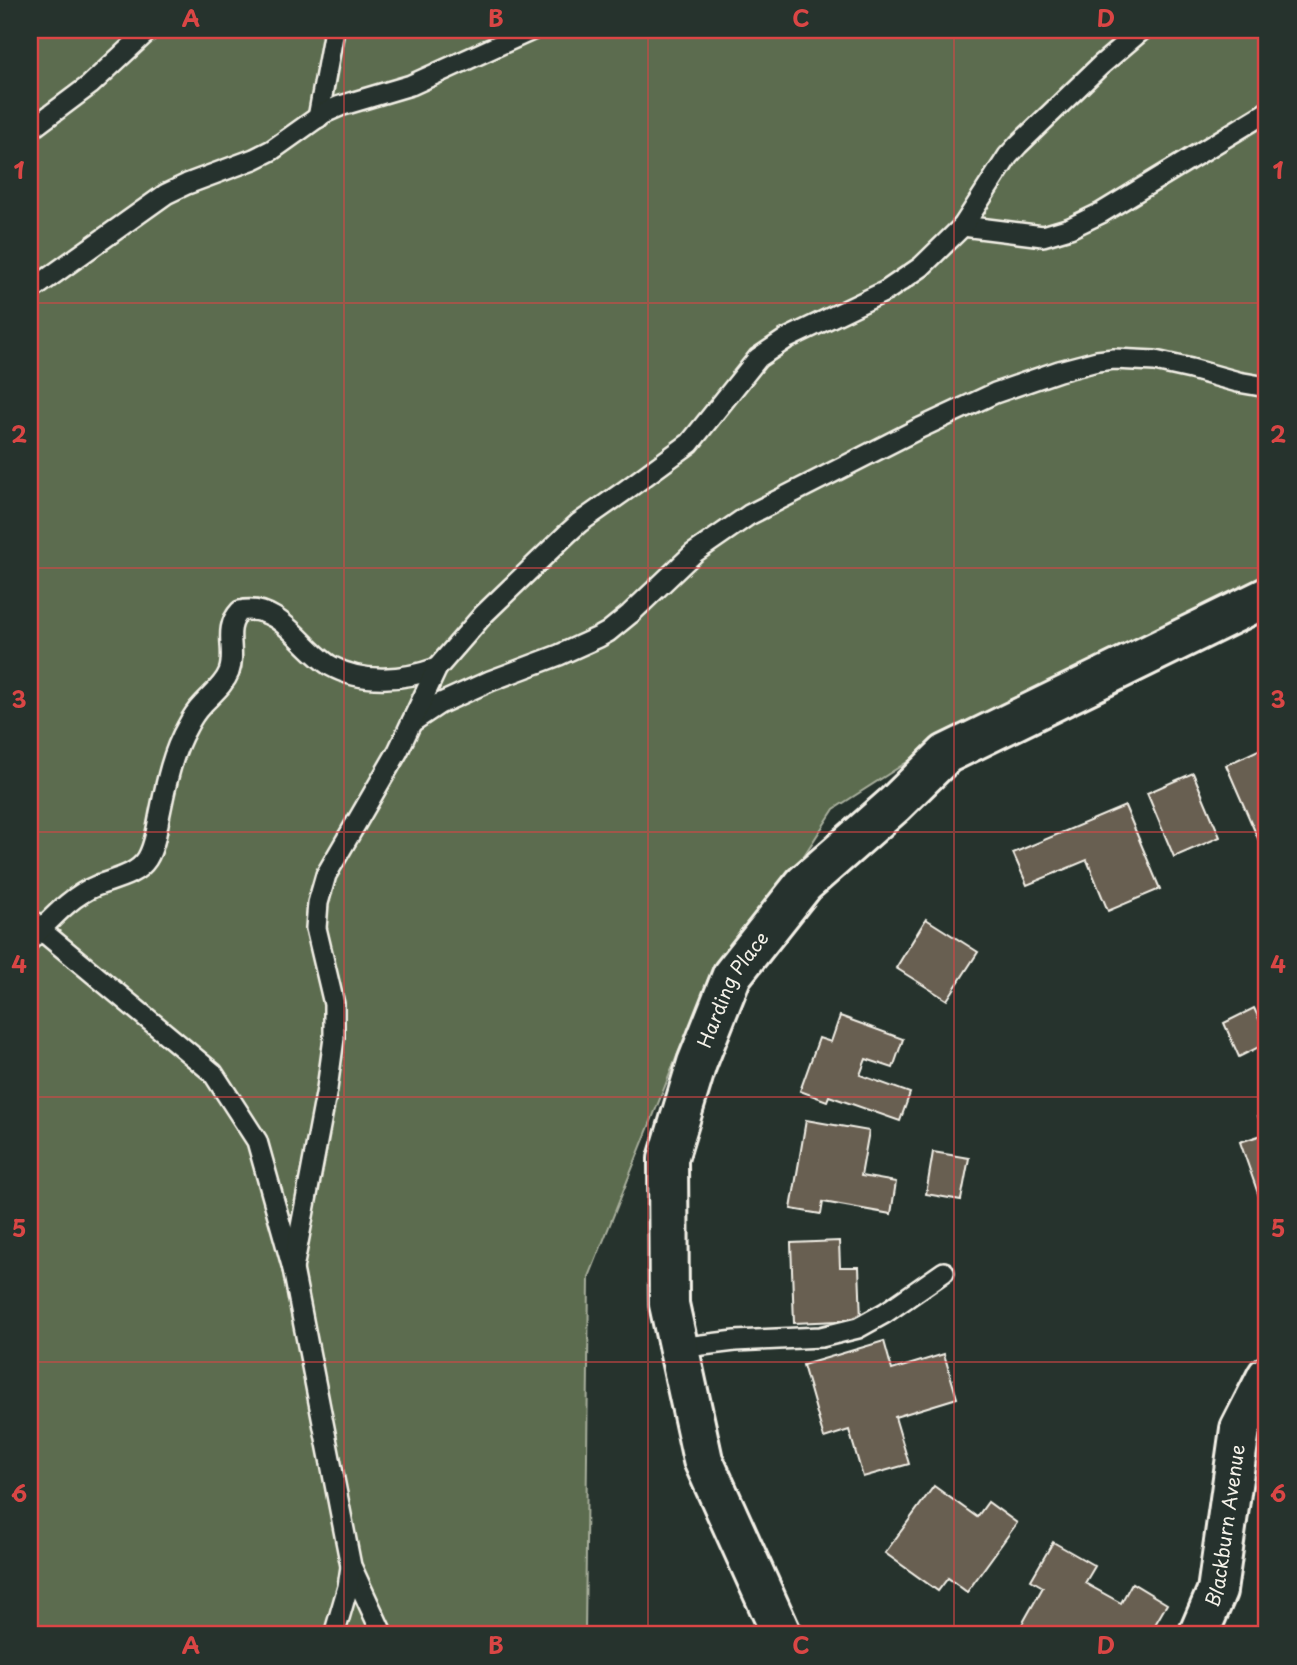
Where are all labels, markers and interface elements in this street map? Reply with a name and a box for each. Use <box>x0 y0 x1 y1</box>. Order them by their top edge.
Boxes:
text: A <box>182 0 200 35</box>
text: B <box>488 0 504 35</box>
text: C <box>792 0 810 35</box>
text: D <box>1097 0 1115 35</box>
text: 1 <box>14 152 25 187</box>
text: 1 <box>1273 152 1284 187</box>
text: 2 <box>11 416 27 451</box>
text: 2 <box>1270 416 1286 451</box>
text: 3 <box>11 681 27 716</box>
text: 3 <box>1270 681 1286 716</box>
street label: Harding Place <box>689 925 775 1052</box>
text: 4 <box>11 946 27 981</box>
text: 4 <box>1270 946 1286 981</box>
text: 5 <box>12 1210 26 1245</box>
text: 5 <box>1271 1210 1285 1245</box>
street label: Blackburn Avenue <box>1197 1442 1251 1611</box>
text: 6 <box>11 1475 27 1510</box>
text: 6 <box>1270 1475 1286 1510</box>
text: A <box>182 1627 200 1662</box>
text: B <box>488 1627 504 1662</box>
text: C <box>792 1627 810 1662</box>
text: D <box>1097 1627 1115 1662</box>

